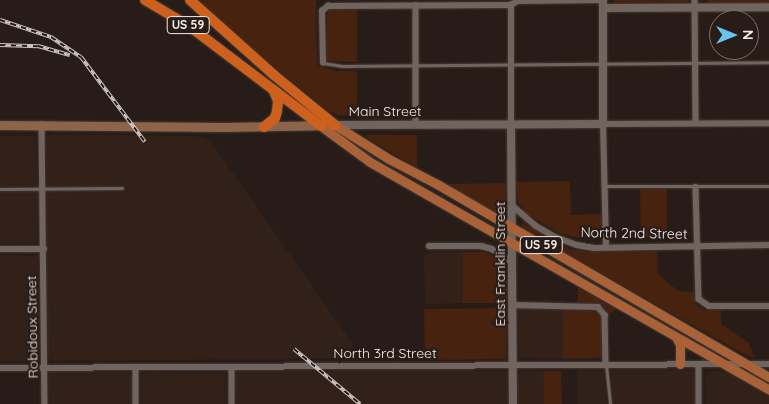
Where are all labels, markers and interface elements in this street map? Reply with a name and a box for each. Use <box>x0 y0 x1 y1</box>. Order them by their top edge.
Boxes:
north arrow <box>709 10 759 60</box>
road number: US 59 <box>166 16 210 34</box>
text: N <box>739 30 757 40</box>
street label: Main Street <box>348 103 422 119</box>
street label: East Franklin Street <box>492 202 508 326</box>
street label: North 2nd Street <box>580 224 688 242</box>
road number: US 59 <box>518 236 564 254</box>
street label: Robidoux Street <box>23 275 41 379</box>
street label: North 3rd Street <box>333 345 437 361</box>

